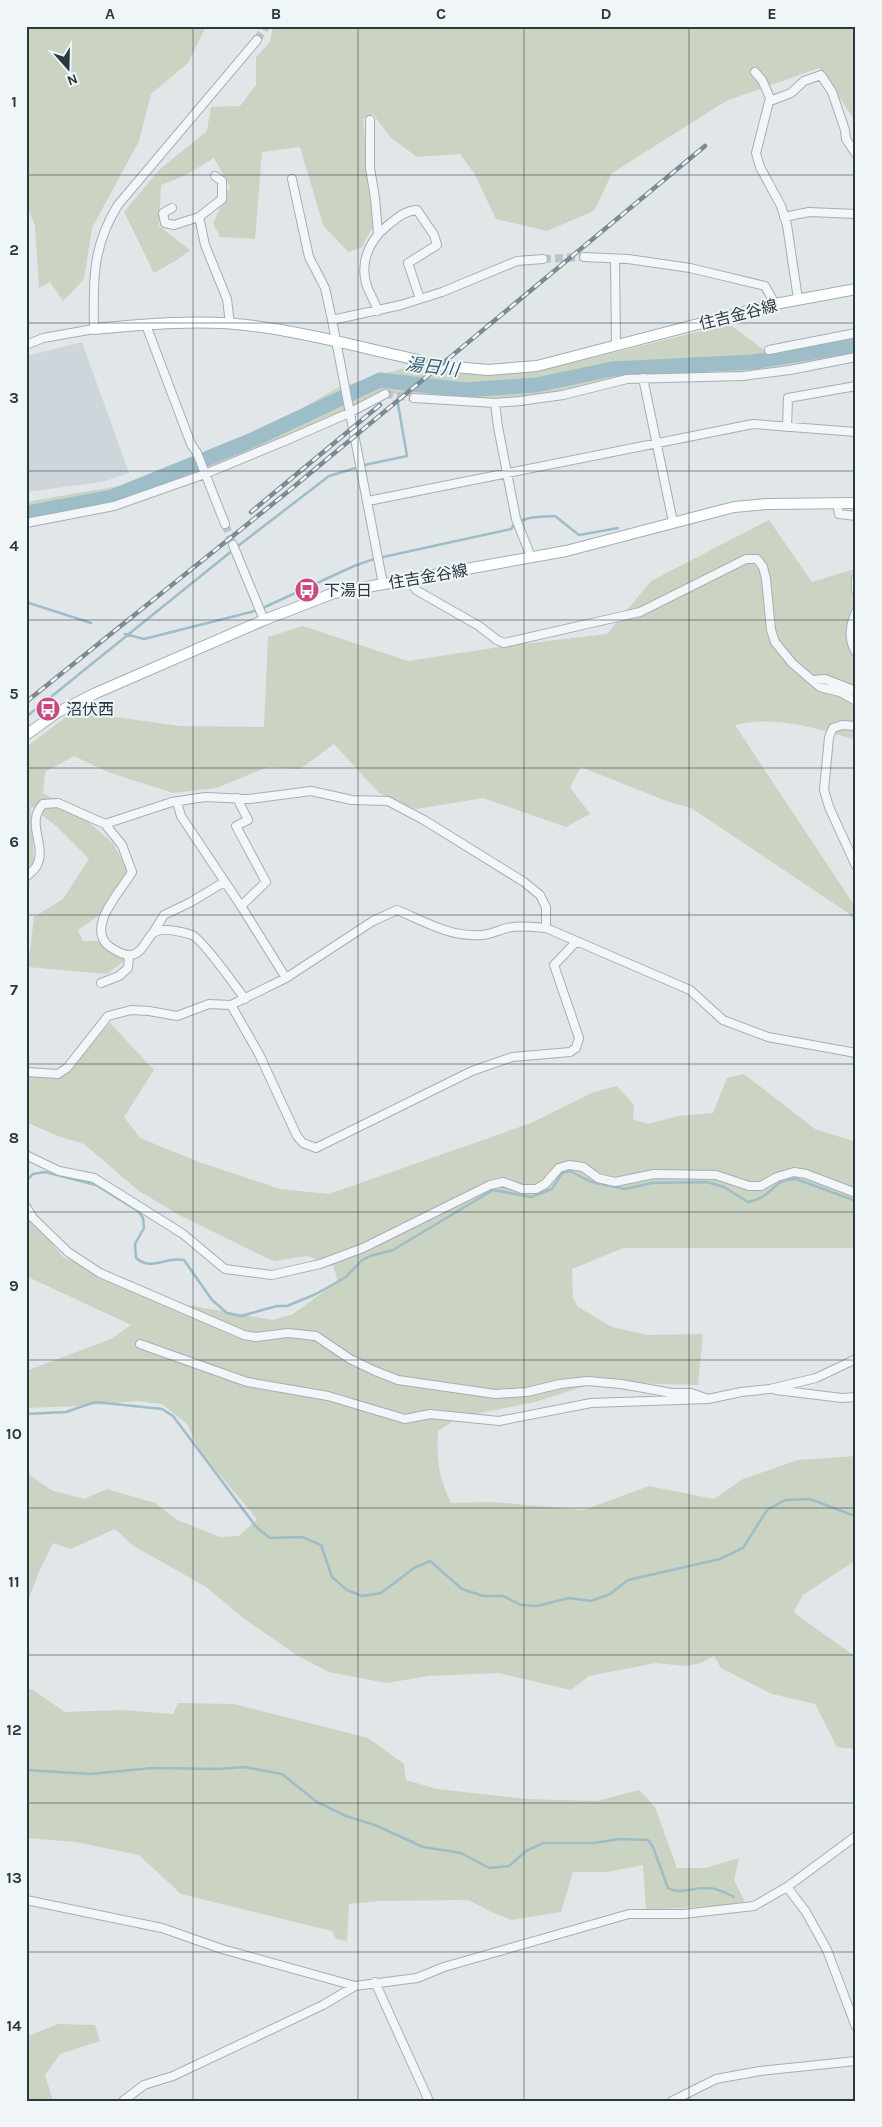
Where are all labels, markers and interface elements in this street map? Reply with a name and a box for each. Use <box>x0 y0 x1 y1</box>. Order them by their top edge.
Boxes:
text: A <box>105 4 115 23</box>
text: B <box>271 4 281 23</box>
text: C <box>436 4 446 23</box>
text: D <box>601 4 612 23</box>
text: E <box>767 4 777 23</box>
north arrow <box>42 42 92 92</box>
text: N <box>65 70 80 89</box>
text: 1 <box>11 92 17 111</box>
text: 2 <box>9 240 19 259</box>
street label: 住吉金谷線 <box>697 296 779 333</box>
water label: 湯日川 <box>404 353 462 381</box>
text: 3 <box>9 388 19 407</box>
text: 4 <box>9 536 19 555</box>
street label: 住吉金谷線 <box>387 560 469 593</box>
bus stop icon: 下湯日 <box>294 577 320 603</box>
place label: 下湯日 <box>324 581 372 600</box>
text: 5 <box>9 684 19 703</box>
bus stop icon: 沼伏西 <box>35 696 61 722</box>
place label: 沼伏西 <box>66 700 114 719</box>
text: 6 <box>9 832 19 851</box>
text: 7 <box>10 980 18 999</box>
text: 8 <box>9 1128 19 1147</box>
text: 9 <box>9 1276 19 1295</box>
text: 10 <box>6 1424 22 1443</box>
text: 11 <box>8 1572 20 1591</box>
text: 12 <box>6 1720 22 1739</box>
text: 13 <box>6 1868 22 1887</box>
text: 14 <box>6 2016 22 2035</box>

